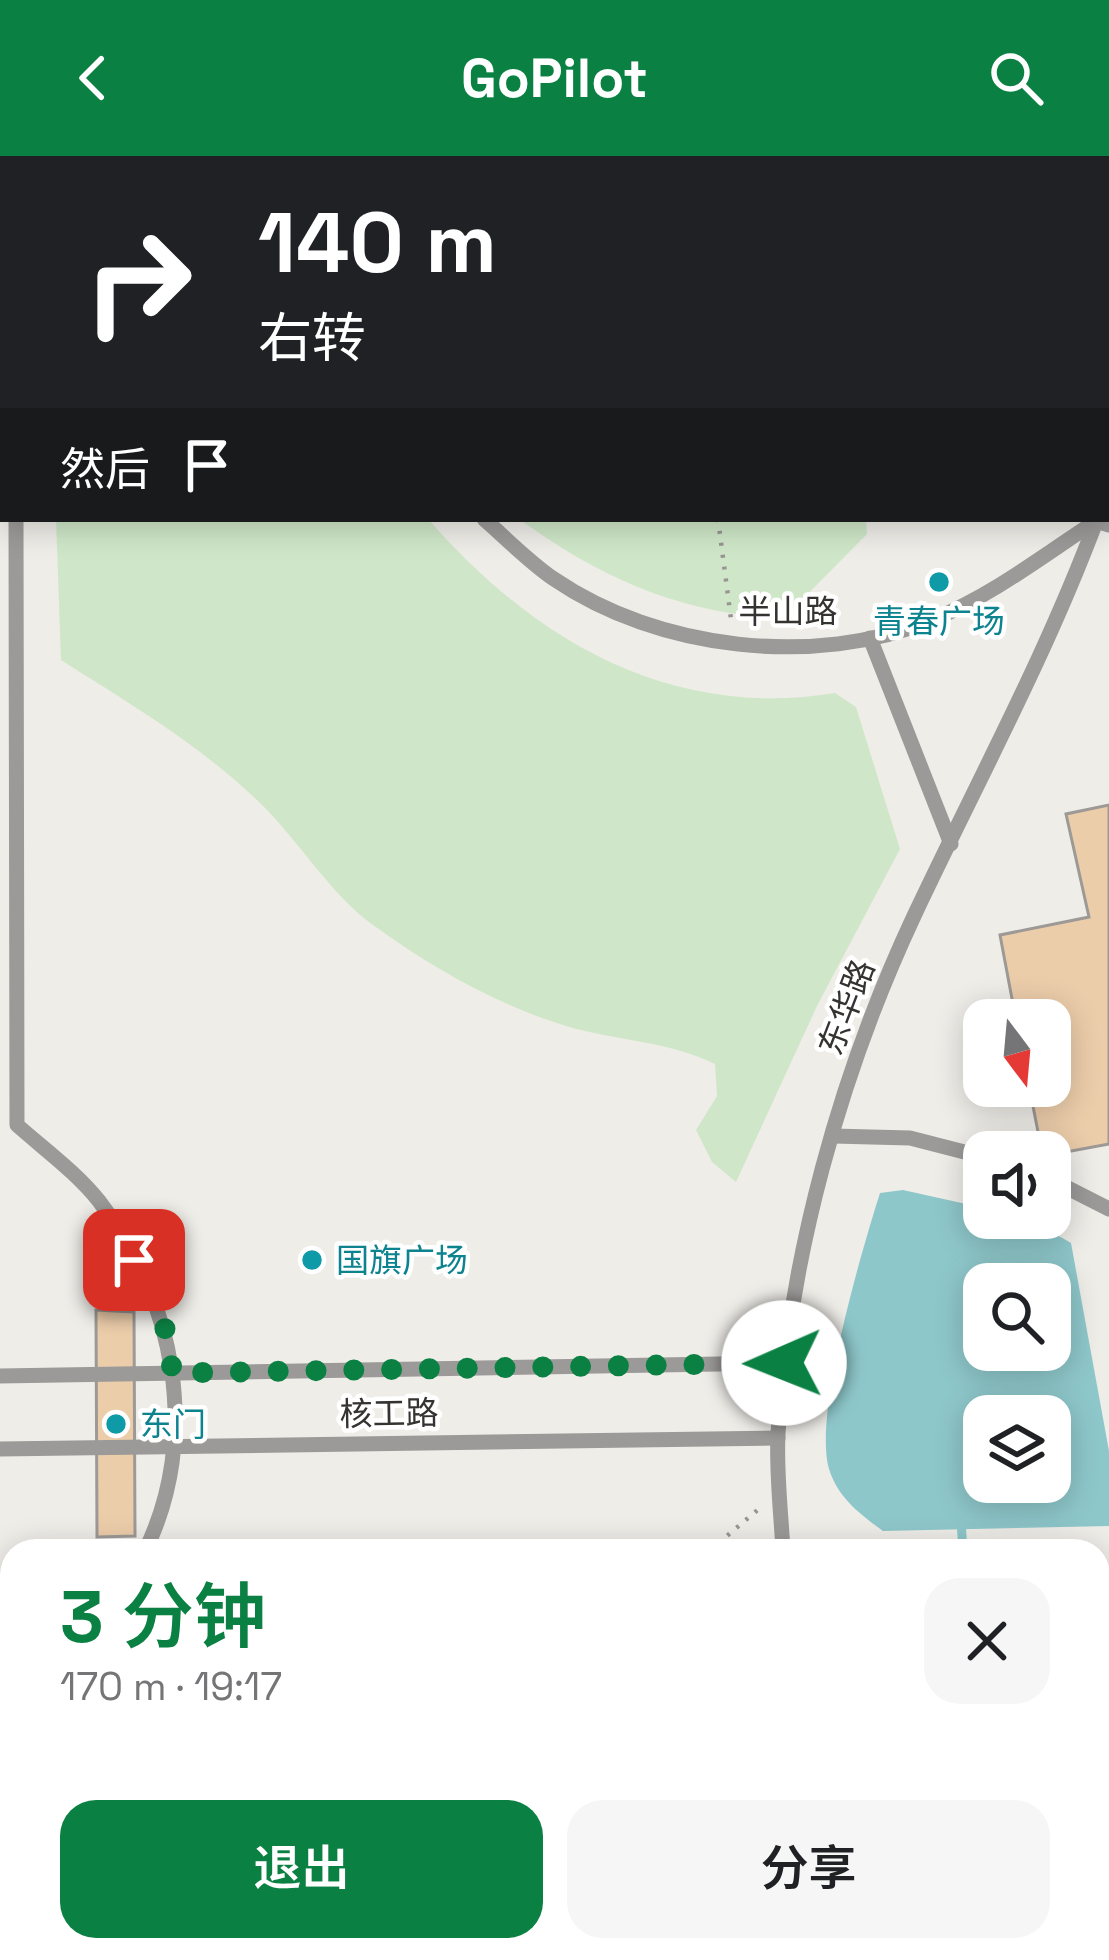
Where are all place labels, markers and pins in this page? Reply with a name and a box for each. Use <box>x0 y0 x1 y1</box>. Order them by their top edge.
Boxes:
marker: 青春广场 <box>926 569 952 595</box>
place label: 青春广场 <box>873 601 1005 643</box>
pin <box>83 1209 185 1311</box>
place label: 国旗广场 <box>336 1240 468 1282</box>
marker: 国旗广场 <box>299 1247 325 1273</box>
place label: 东门 <box>140 1404 206 1446</box>
marker: 东门 <box>103 1411 129 1437</box>

